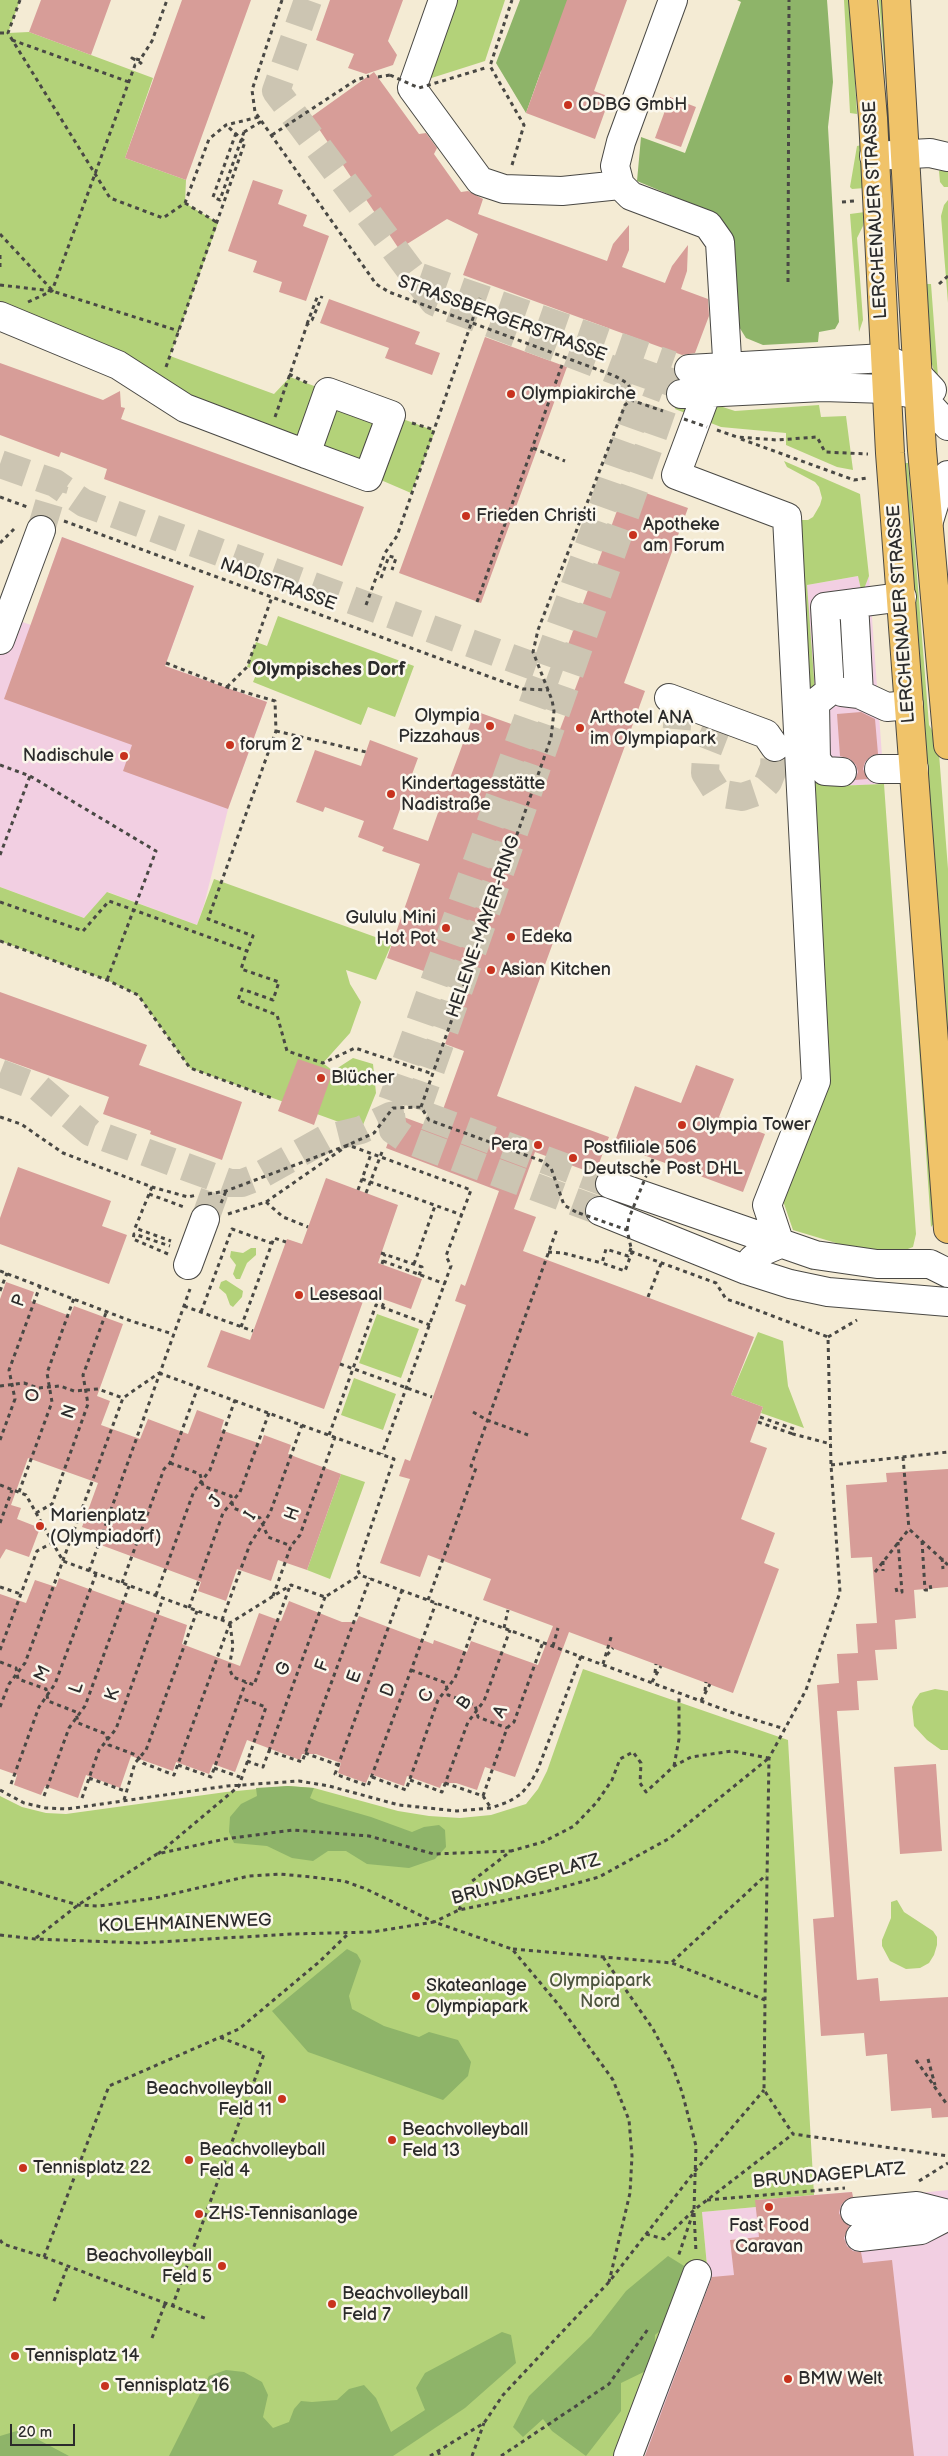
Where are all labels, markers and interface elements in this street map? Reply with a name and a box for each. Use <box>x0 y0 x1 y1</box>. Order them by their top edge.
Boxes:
place label: ODBG GmbH <box>578 94 687 116</box>
marker: ODBG GmbH <box>562 99 574 111</box>
street label: LERCHENAUER STRASSE <box>859 100 893 320</box>
street label: STRASSBERGERSTRASSE <box>395 271 609 367</box>
place label: Olympiakirche <box>521 383 636 405</box>
marker: Olympiakirche <box>505 388 517 400</box>
street label: LERCHENAUER STRASSE <box>884 504 920 724</box>
place label: Frieden Christi <box>476 505 596 527</box>
marker: Frieden Christi <box>460 510 472 522</box>
place label: Apotheke am Forum <box>643 514 725 556</box>
marker: Apotheke am Forum <box>627 529 639 541</box>
street label: NADISTRASSE <box>217 554 339 616</box>
district label: Olympisches Dorf <box>252 659 406 681</box>
place label: Olympia Pizzahaus <box>398 705 480 748</box>
place label: Arthotel ANA im Olympiapark <box>590 707 715 750</box>
marker: Olympia Pizzahaus <box>484 720 496 732</box>
marker: Arthotel ANA im Olympiapark <box>574 722 586 734</box>
place label: forum 2 <box>240 734 302 756</box>
marker: forum 2 <box>224 739 236 751</box>
place label: Nadischule <box>23 745 114 767</box>
marker: Nadischule <box>118 750 130 762</box>
place label: Kindertagesstätte Nadistraße <box>401 773 545 816</box>
marker: Kindertagesstätte Nadistraße <box>385 788 397 800</box>
street label: HELENE-MAYER-RING <box>443 833 525 1021</box>
place label: Gululu Mini Hot Pot <box>345 907 436 950</box>
marker: Gululu Mini Hot Pot <box>440 922 452 934</box>
place label: Edeka <box>521 926 573 948</box>
marker: Edeka <box>505 931 517 943</box>
place label: Asian Kitchen <box>501 959 611 981</box>
marker: Asian Kitchen <box>485 964 497 976</box>
place label: Blücher <box>331 1067 394 1089</box>
marker: Blücher <box>315 1072 327 1084</box>
place label: Olympia Tower <box>692 1114 811 1136</box>
marker: Olympia Tower <box>676 1119 688 1131</box>
place label: Pera <box>490 1134 528 1156</box>
place label: Postfiliale 506 Deutsche Post DHL <box>583 1137 743 1180</box>
marker: Pera <box>532 1139 544 1151</box>
marker: Postfiliale 506 Deutsche Post DHL <box>567 1152 579 1164</box>
place label: Lesesaal <box>309 1284 382 1306</box>
marker: Lesesaal <box>293 1289 305 1301</box>
street label: P <box>8 1292 32 1310</box>
street label: O <box>23 1388 45 1402</box>
street label: N <box>58 1402 82 1422</box>
street label: J <box>204 1492 228 1512</box>
street label: H <box>281 1504 305 1524</box>
place label: Marienplatz (Olympiadorf) <box>50 1505 161 1548</box>
street label: I <box>240 1508 262 1524</box>
marker: Marienplatz (Olympiadorf) <box>34 1520 46 1532</box>
street label: F <box>311 1657 335 1675</box>
street label: G <box>272 1659 296 1679</box>
street label: M <box>30 1662 56 1686</box>
street label: E <box>343 1668 367 1686</box>
street label: L <box>65 1679 89 1697</box>
street label: D <box>377 1680 401 1700</box>
street label: C <box>414 1685 440 1707</box>
street label: K <box>101 1686 125 1704</box>
street label: B <box>453 1692 477 1714</box>
street label: A <box>489 1702 513 1722</box>
street label: BRUNDAGEPLATZ <box>449 1850 603 1910</box>
street label: KOLEHMAINENWEG <box>98 1910 272 1938</box>
park label: Olympiapark Nord <box>549 1970 651 2012</box>
place label: Skateanlage Olympiapark <box>426 1975 528 2018</box>
marker: Skateanlage Olympiapark <box>410 1990 422 2002</box>
place label: Beachvolleyball Feld 11 <box>146 2078 272 2120</box>
marker: Beachvolleyball Feld 11 <box>276 2093 288 2105</box>
place label: Beachvolleyball Feld 13 <box>402 2119 528 2162</box>
marker: Beachvolleyball Feld 13 <box>386 2134 398 2146</box>
place label: Beachvolleyball Feld 4 <box>199 2139 325 2182</box>
marker: Beachvolleyball Feld 4 <box>183 2154 195 2166</box>
place label: Tennisplatz 22 <box>33 2157 151 2179</box>
street label: BRUNDAGEPLATZ <box>752 2159 906 2193</box>
marker: Tennisplatz 22 <box>17 2162 29 2174</box>
marker: Fast Food Caravan <box>763 2201 775 2213</box>
place label: ZHS-Tennisanlage <box>209 2203 358 2225</box>
marker: ZHS-Tennisanlage <box>193 2208 205 2220</box>
place label: Fast Food Caravan <box>729 2215 809 2258</box>
place label: Beachvolleyball Feld 5 <box>86 2245 212 2288</box>
marker: Beachvolleyball Feld 5 <box>216 2260 228 2272</box>
place label: Beachvolleyball Feld 7 <box>342 2283 468 2326</box>
marker: Beachvolleyball Feld 7 <box>326 2298 338 2310</box>
place label: Tennisplatz 14 <box>25 2345 139 2367</box>
marker: Tennisplatz 14 <box>9 2350 21 2362</box>
place label: BMW Welt <box>798 2368 883 2390</box>
marker: BMW Welt <box>782 2373 794 2385</box>
place label: Tennisplatz 16 <box>115 2375 229 2397</box>
marker: Tennisplatz 16 <box>99 2380 111 2392</box>
scale bar <box>12 2414 78 2446</box>
text: 20 m <box>18 2423 52 2442</box>

